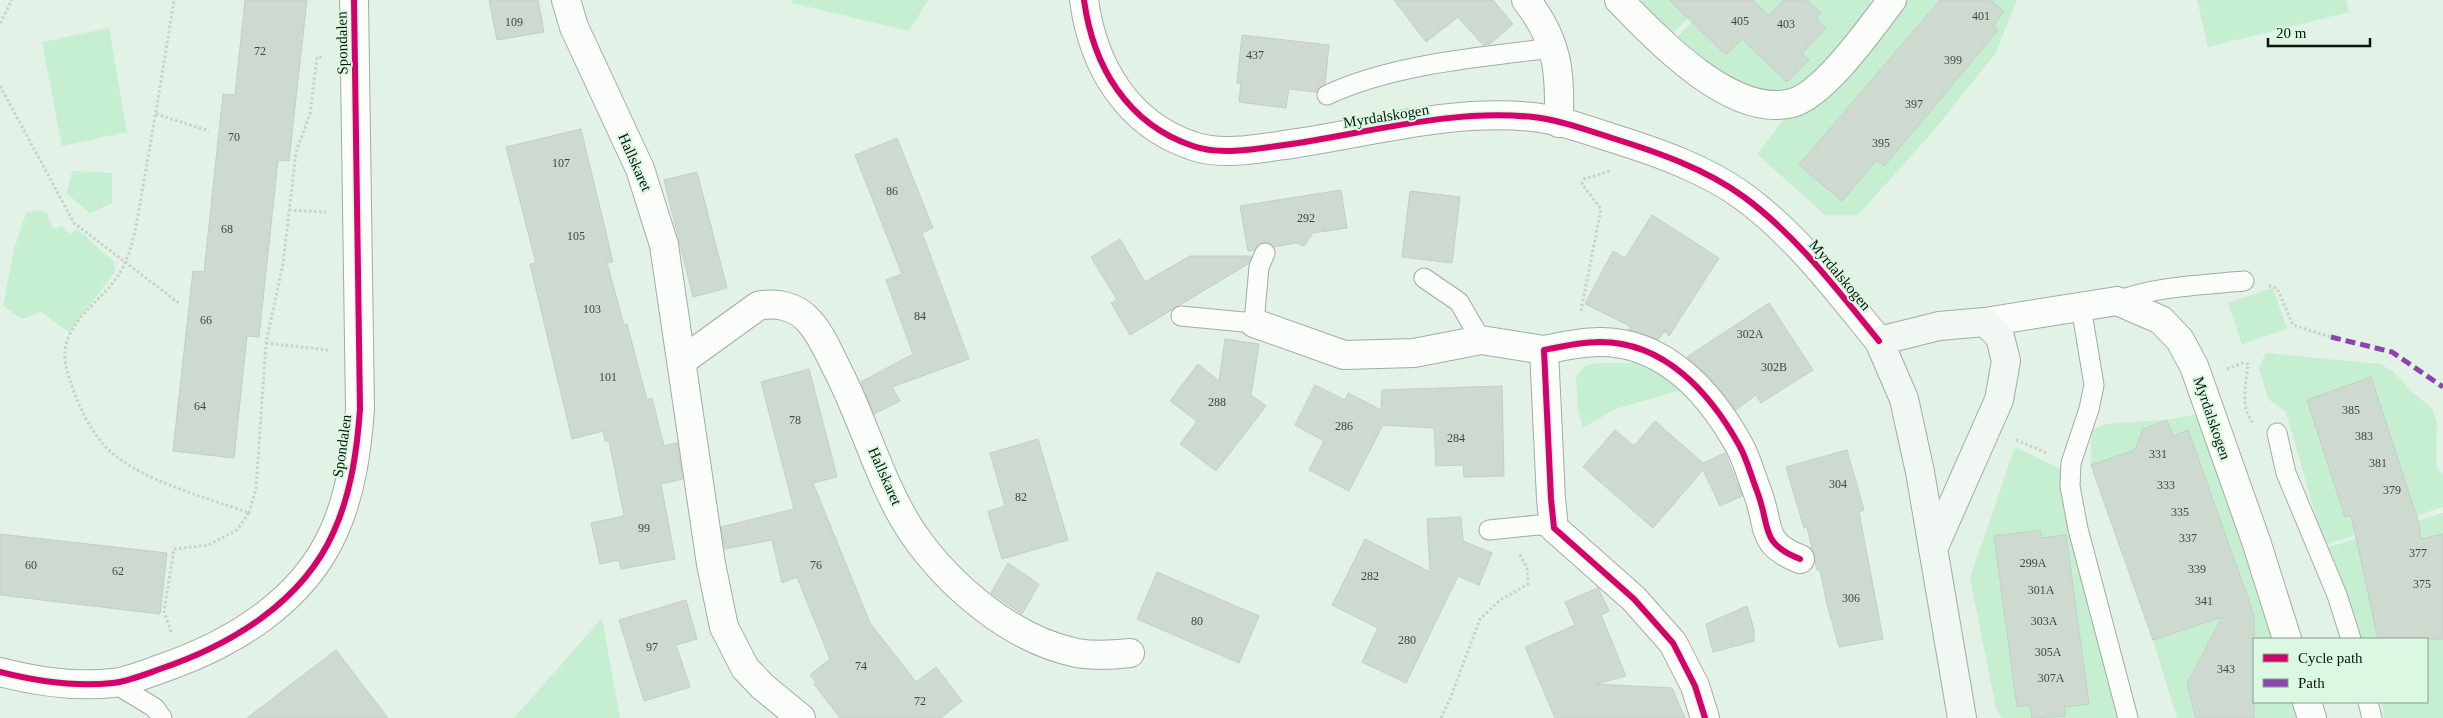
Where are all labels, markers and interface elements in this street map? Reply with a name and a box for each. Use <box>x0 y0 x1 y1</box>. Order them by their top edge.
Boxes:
house number: 401 <box>1972 9 1990 23</box>
street label: Spondalen <box>333 11 351 75</box>
house number: 405 <box>1731 14 1749 28</box>
house number: 109 <box>505 15 523 29</box>
scale bar <box>2268 15 2370 47</box>
house number: 403 <box>1777 17 1795 31</box>
text: 20 m <box>2276 25 2307 41</box>
house number: 72 <box>254 44 266 58</box>
house number: 437 <box>1246 48 1264 62</box>
house number: 399 <box>1944 53 1962 67</box>
house number: 397 <box>1905 97 1923 111</box>
street label: Myrdalskogen <box>1342 101 1431 131</box>
house number: 70 <box>228 130 240 144</box>
street label: Hallskaret <box>615 131 655 194</box>
house number: 395 <box>1872 136 1890 150</box>
house number: 107 <box>552 156 570 170</box>
house number: 86 <box>886 184 898 198</box>
house number: 292 <box>1297 211 1315 225</box>
house number: 68 <box>221 222 233 236</box>
house number: 105 <box>567 229 585 243</box>
street label: Myrdalskogen <box>1806 237 1874 314</box>
house number: 103 <box>583 302 601 316</box>
house number: 84 <box>914 309 926 323</box>
house number: 66 <box>200 313 212 327</box>
house number: 302A <box>1737 327 1764 341</box>
house number: 302B <box>1761 360 1787 374</box>
house number: 101 <box>599 370 617 384</box>
street label: Myrdalskogen <box>2190 374 2234 462</box>
house number: 288 <box>1208 395 1226 409</box>
house number: 64 <box>194 399 206 413</box>
house number: 385 <box>2342 403 2360 417</box>
street label: Spondalen <box>330 413 354 478</box>
house number: 78 <box>789 413 801 427</box>
house number: 286 <box>1335 419 1353 433</box>
house number: 383 <box>2355 429 2373 443</box>
house number: 284 <box>1447 431 1465 445</box>
street label: Hallskaret <box>865 445 905 508</box>
house number: 331 <box>2149 447 2167 461</box>
house number: 381 <box>2369 456 2387 470</box>
house number: 304 <box>1829 477 1847 491</box>
house number: 333 <box>2157 478 2175 492</box>
house number: 379 <box>2383 483 2401 497</box>
house number: 82 <box>1015 490 1027 504</box>
house number: 335 <box>2171 505 2189 519</box>
house number: 99 <box>638 521 650 535</box>
house number: 337 <box>2179 531 2197 545</box>
house number: 377 <box>2409 546 2427 560</box>
house number: 299A <box>2020 556 2047 570</box>
house number: 60 <box>25 558 37 572</box>
house number: 76 <box>810 558 822 572</box>
house number: 339 <box>2188 562 2206 576</box>
house number: 62 <box>112 564 124 578</box>
house number: 282 <box>1361 569 1379 583</box>
house number: 375 <box>2413 577 2431 591</box>
house number: 301A <box>2028 583 2055 597</box>
house number: 306 <box>1842 591 1860 605</box>
house number: 341 <box>2195 594 2213 608</box>
house number: 80 <box>1191 614 1203 628</box>
house number: 303A <box>2031 614 2058 628</box>
house number: 280 <box>1398 633 1416 647</box>
legend <box>2253 638 2428 703</box>
house number: 97 <box>646 640 658 654</box>
house number: 305A <box>2035 645 2062 659</box>
text: Cycle path <box>2298 650 2363 666</box>
house number: 74 <box>855 659 867 673</box>
house number: 343 <box>2217 662 2235 676</box>
house number: 307A <box>2038 671 2065 685</box>
text: Path <box>2298 675 2325 691</box>
house number: 72 <box>914 694 926 708</box>

